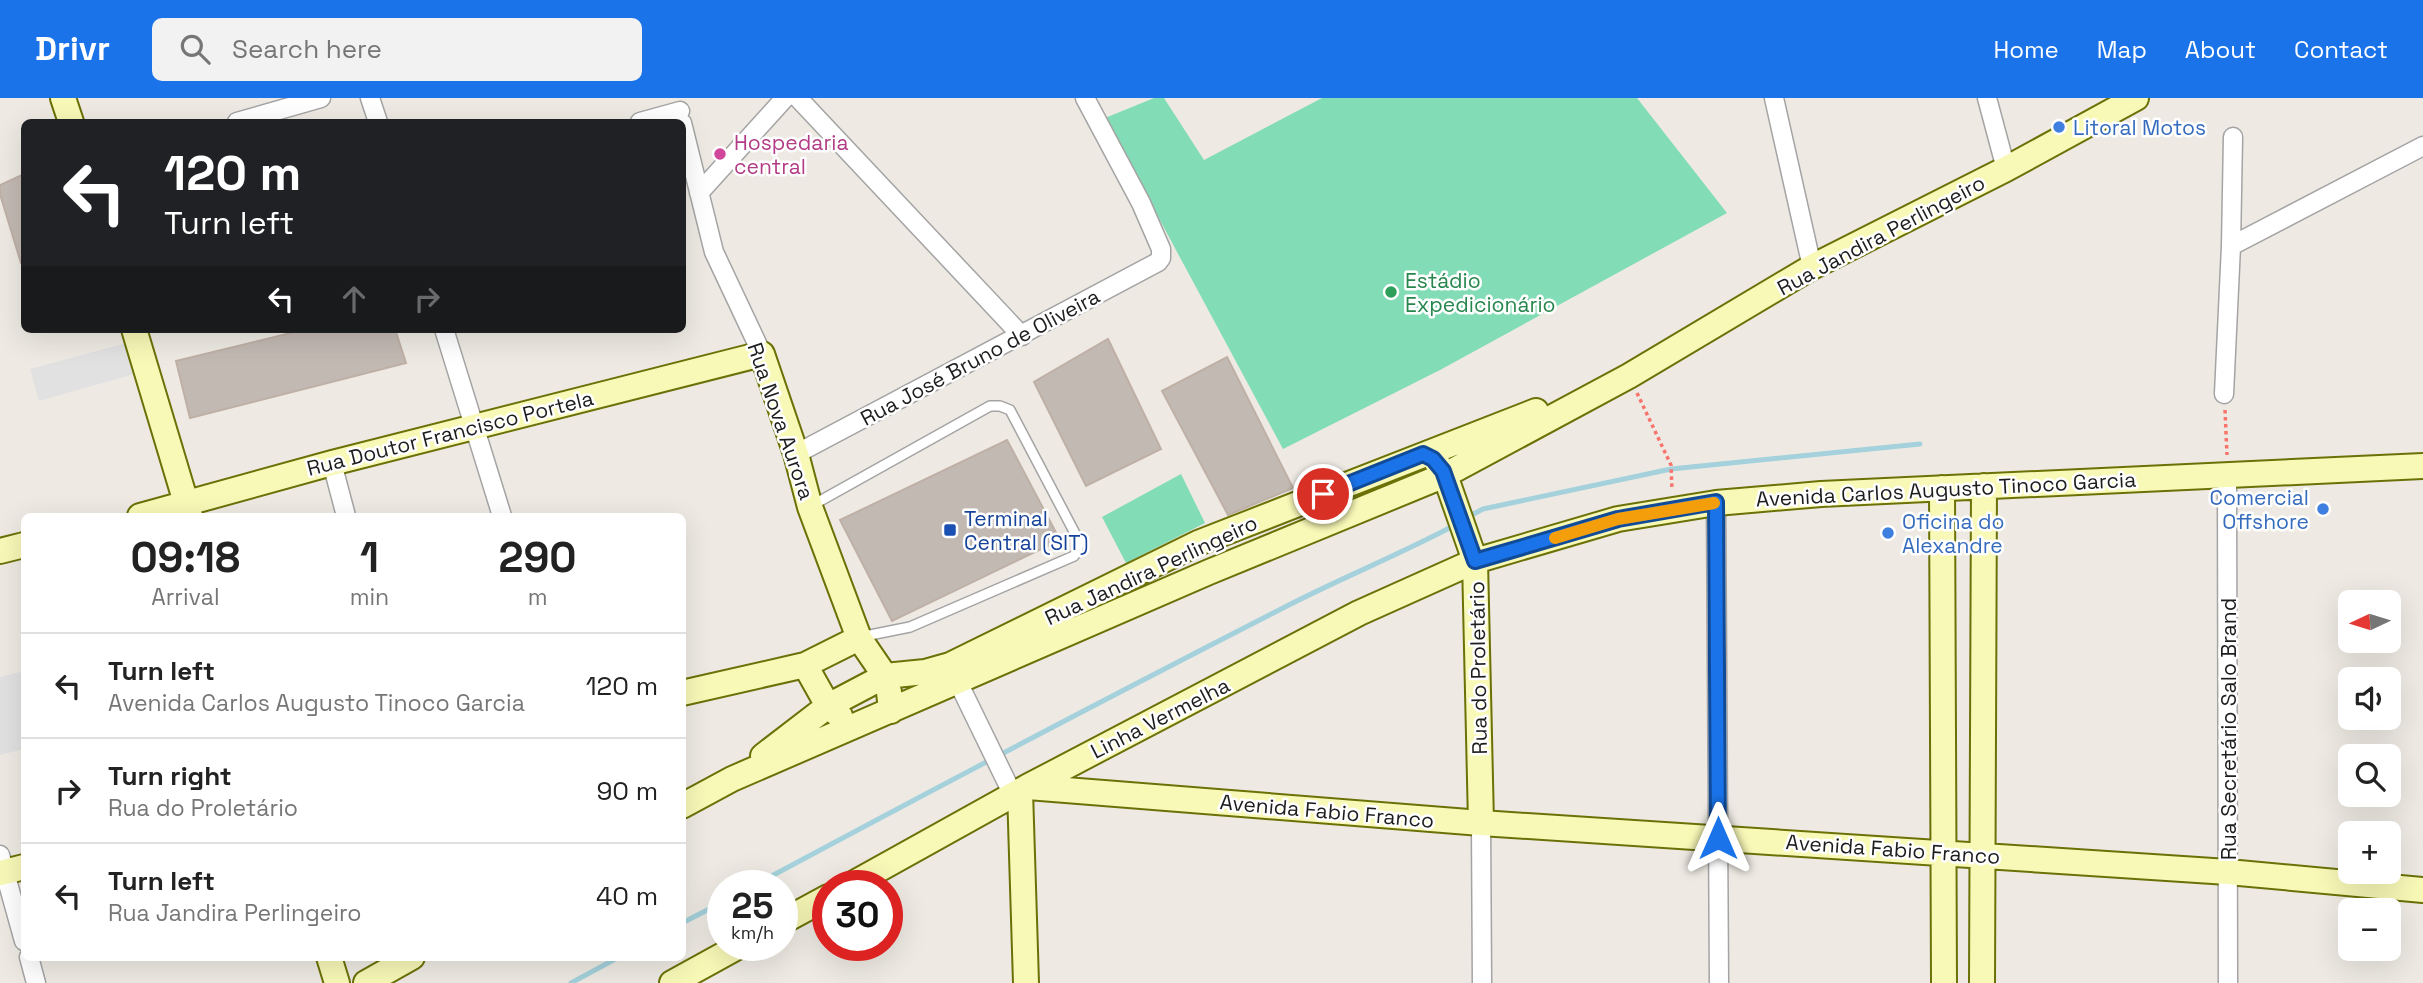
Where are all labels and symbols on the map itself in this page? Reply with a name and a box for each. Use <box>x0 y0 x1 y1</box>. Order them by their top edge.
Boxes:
place label: Litoral Motos <box>2073 114 2206 141</box>
marker: Litoral Motos <box>2051 119 2067 135</box>
place label: Hospedaria central <box>734 129 849 180</box>
marker: Hospedaria central <box>712 146 728 162</box>
street label: Rua Jandira Perlingeiro <box>1772 169 1990 301</box>
place label: Estádio Expedicionário <box>1405 267 1556 318</box>
street label: Rua José Bruno de Oliveira <box>856 282 1104 432</box>
marker: Estádio Expedicionário <box>1383 284 1399 300</box>
street label: Rua Nova Aurora <box>741 339 821 503</box>
street label: Rua Doutor Francisco Portela <box>304 384 596 482</box>
pin <box>1293 464 1353 524</box>
street label: Avenida Carlos Augusto Tinoco Garcia <box>1755 466 2137 512</box>
place label: Comercial Offshore <box>2210 484 2309 535</box>
marker: Comercial Offshore <box>2315 501 2331 517</box>
place label: Terminal Central (SIT) <box>964 505 1088 556</box>
place label: Oficina do Alexandre <box>1902 508 2005 559</box>
street label: Rua Jandira Perlingeiro <box>1040 509 1262 631</box>
marker: Terminal Central (SIT) <box>942 522 958 538</box>
marker: Oficina do Alexandre <box>1880 525 1896 541</box>
street label: Rua do Proletário <box>1463 581 1493 755</box>
north arrow <box>2338 590 2401 653</box>
street label: Rua Secretário Salo Brand <box>2215 598 2242 860</box>
street label: Linha Vermelha <box>1086 671 1234 765</box>
street label: Avenida Fabio Franco <box>1219 788 1435 834</box>
position arrow <box>1681 801 1755 875</box>
street label: Avenida Fabio Franco <box>1785 828 2001 870</box>
speed limit sign: 30 <box>812 870 903 961</box>

